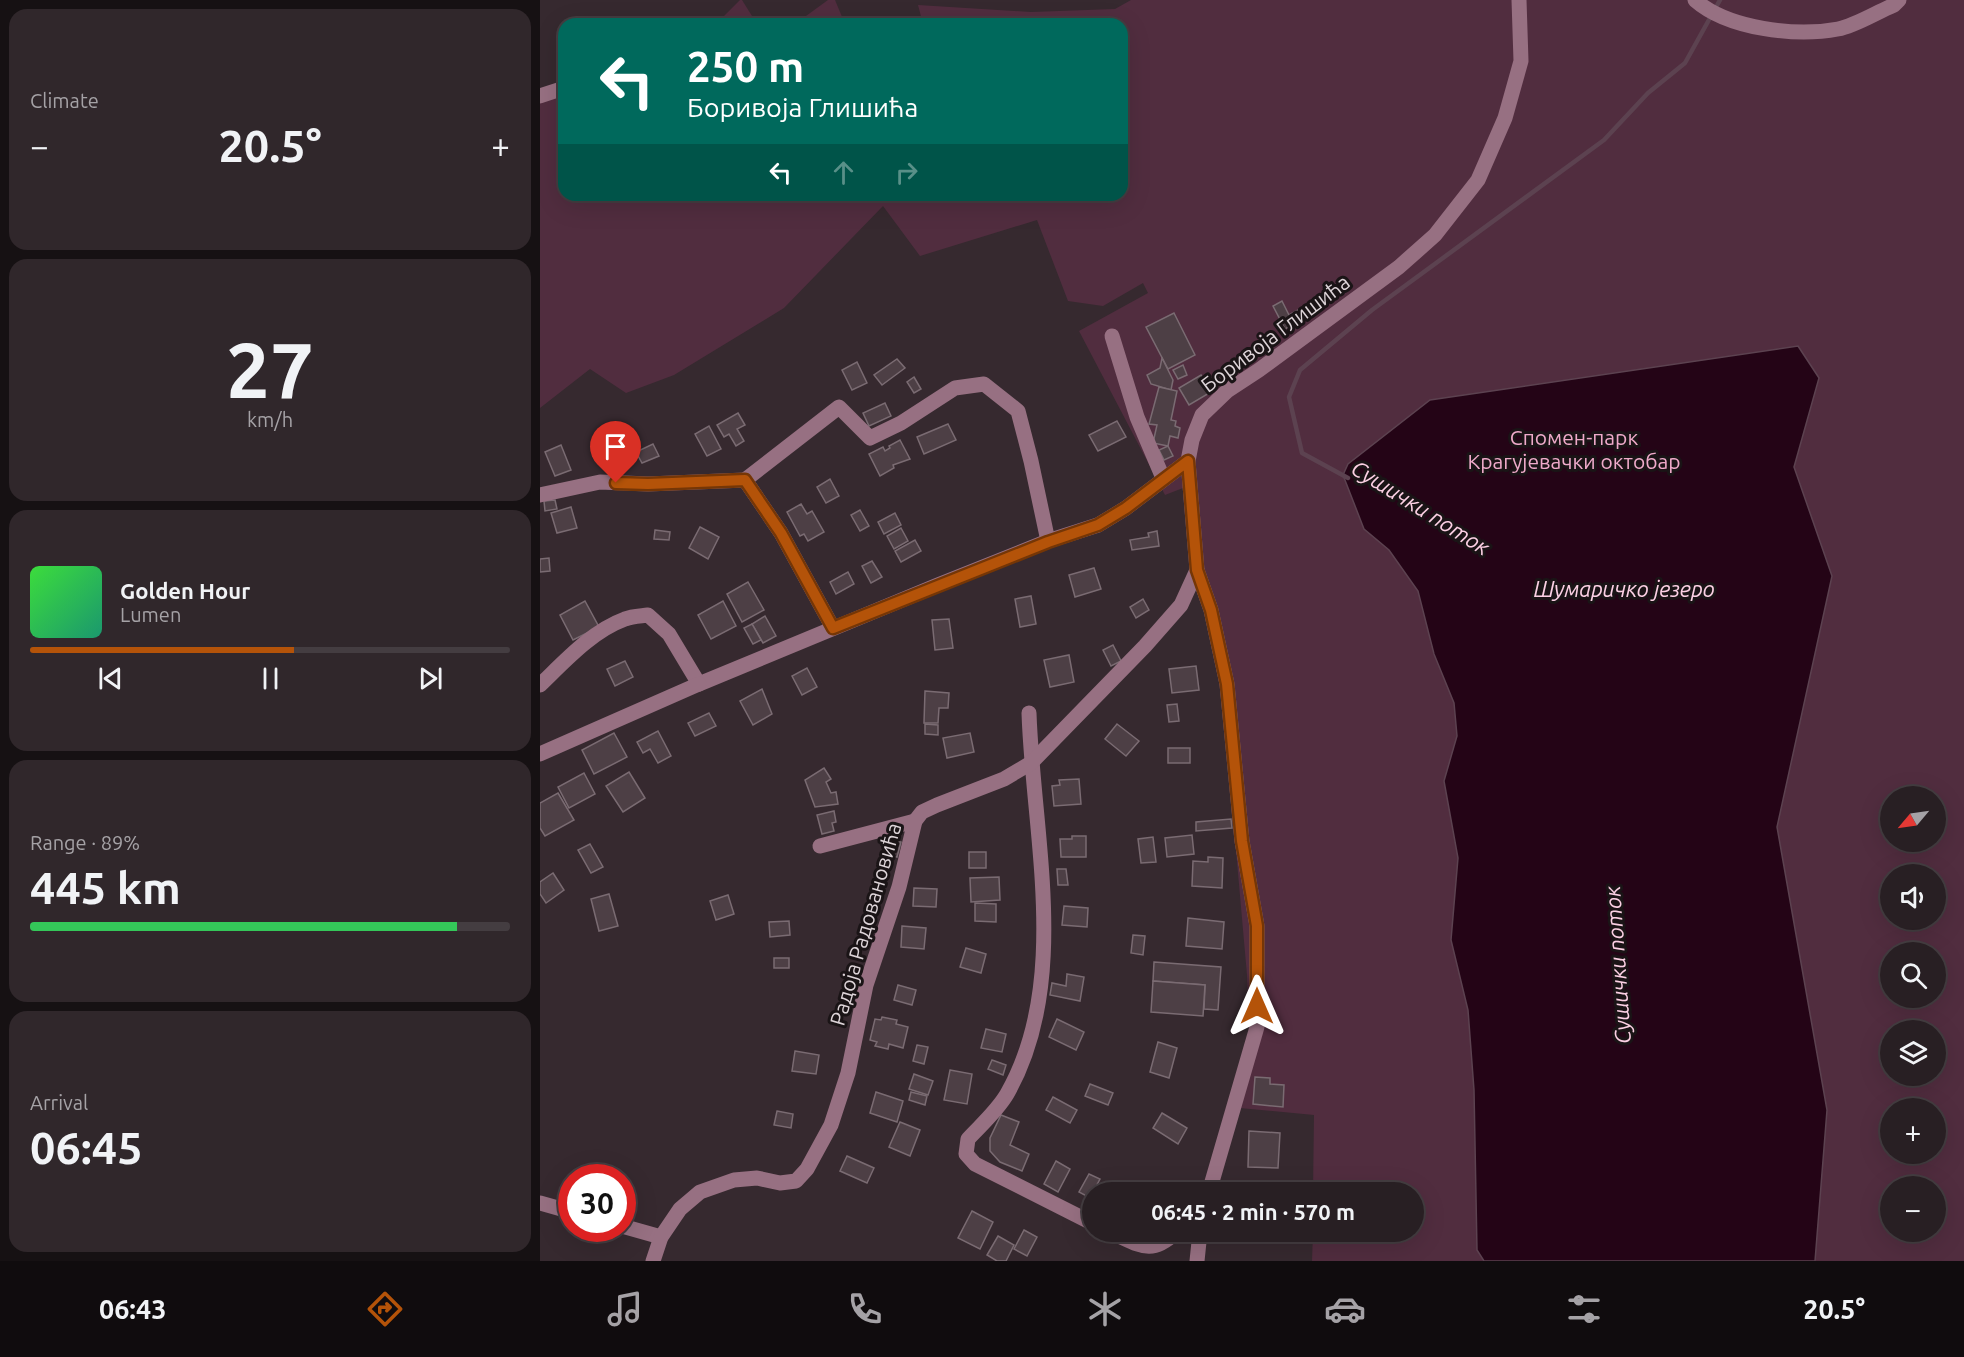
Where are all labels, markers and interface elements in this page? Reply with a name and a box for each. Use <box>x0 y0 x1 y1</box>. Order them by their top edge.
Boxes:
icon: left <box>588 42 666 120</box>
text: 250 m <box>687 43 804 90</box>
text: Climate <box>30 89 99 112</box>
text: Боривоја Глишића <box>687 92 918 122</box>
text: 20.5° <box>218 120 322 171</box>
text: − <box>30 127 49 164</box>
text: + <box>491 127 510 164</box>
icon: left <box>764 156 797 189</box>
icon: ahead <box>827 156 860 189</box>
icon: right <box>890 156 923 189</box>
street label: Боривоја Глишића <box>1196 269 1354 397</box>
text: 27 <box>226 325 314 413</box>
text: km/h <box>247 408 293 431</box>
pin <box>590 421 641 483</box>
park label: Спомен-парк Крагујевачки октобар <box>1467 425 1681 473</box>
icon: arrive <box>599 430 632 463</box>
water label: Сушички поток <box>1347 454 1495 560</box>
water label: Шумаричко језеро <box>1533 576 1715 601</box>
text: Golden Hour <box>120 578 250 603</box>
text: Lumen <box>120 603 181 626</box>
icon: previous <box>94 662 127 695</box>
icon: pause <box>254 662 287 695</box>
icon: next <box>414 662 447 695</box>
north arrow <box>1880 786 1946 852</box>
map controls <box>1880 786 1946 1242</box>
street label: Радоја Радовановића <box>825 820 905 1028</box>
text: Range · 89% <box>30 831 140 854</box>
text: 445 km <box>30 862 181 913</box>
button: sound <box>1880 864 1946 930</box>
water label: Сушички поток <box>1599 884 1635 1045</box>
button: search <box>1880 942 1946 1008</box>
position arrow <box>1225 974 1289 1038</box>
button: layers <box>1880 1020 1946 1086</box>
text: Arrival <box>30 1091 88 1114</box>
button: + <box>1880 1098 1946 1164</box>
text: 06:45 <box>30 1122 143 1173</box>
speed limit sign: 30 <box>558 1164 636 1242</box>
button: − <box>1880 1176 1946 1242</box>
text: 06:45 · 2 min · 570 m <box>1151 1199 1355 1224</box>
icon: directions <box>364 1288 406 1330</box>
icon: music <box>604 1288 646 1330</box>
icon: phone <box>844 1288 886 1330</box>
icon: climate <box>1084 1288 1126 1330</box>
icon: car <box>1324 1288 1366 1330</box>
icon: filters <box>1563 1288 1605 1330</box>
text: 06:43 <box>99 1294 166 1324</box>
text: 20.5° <box>1803 1294 1865 1324</box>

